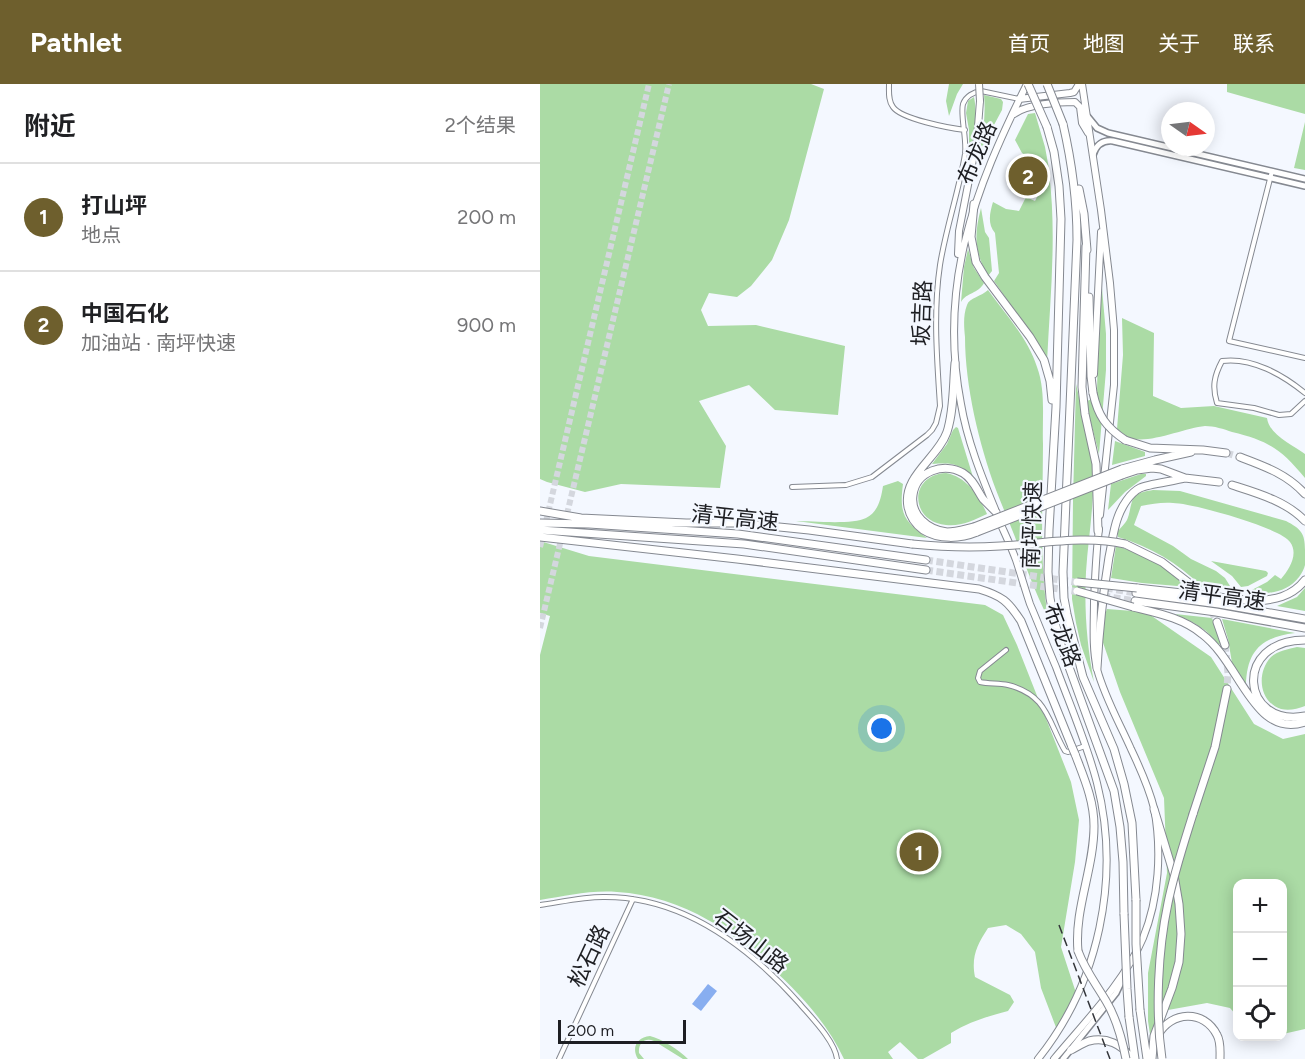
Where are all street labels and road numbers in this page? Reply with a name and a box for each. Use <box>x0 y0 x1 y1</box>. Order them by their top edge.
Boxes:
street label: 布龙路 <box>952 117 1002 189</box>
street label: 坂吉路 <box>907 280 937 346</box>
street label: 南坪快速 <box>1017 481 1047 569</box>
street label: 清平高速 <box>690 500 780 536</box>
street label: 清平高速 <box>1177 577 1267 615</box>
street label: 布龙路 <box>1038 599 1086 671</box>
street label: 石场山路 <box>708 903 794 979</box>
street label: 松石路 <box>563 920 615 992</box>

